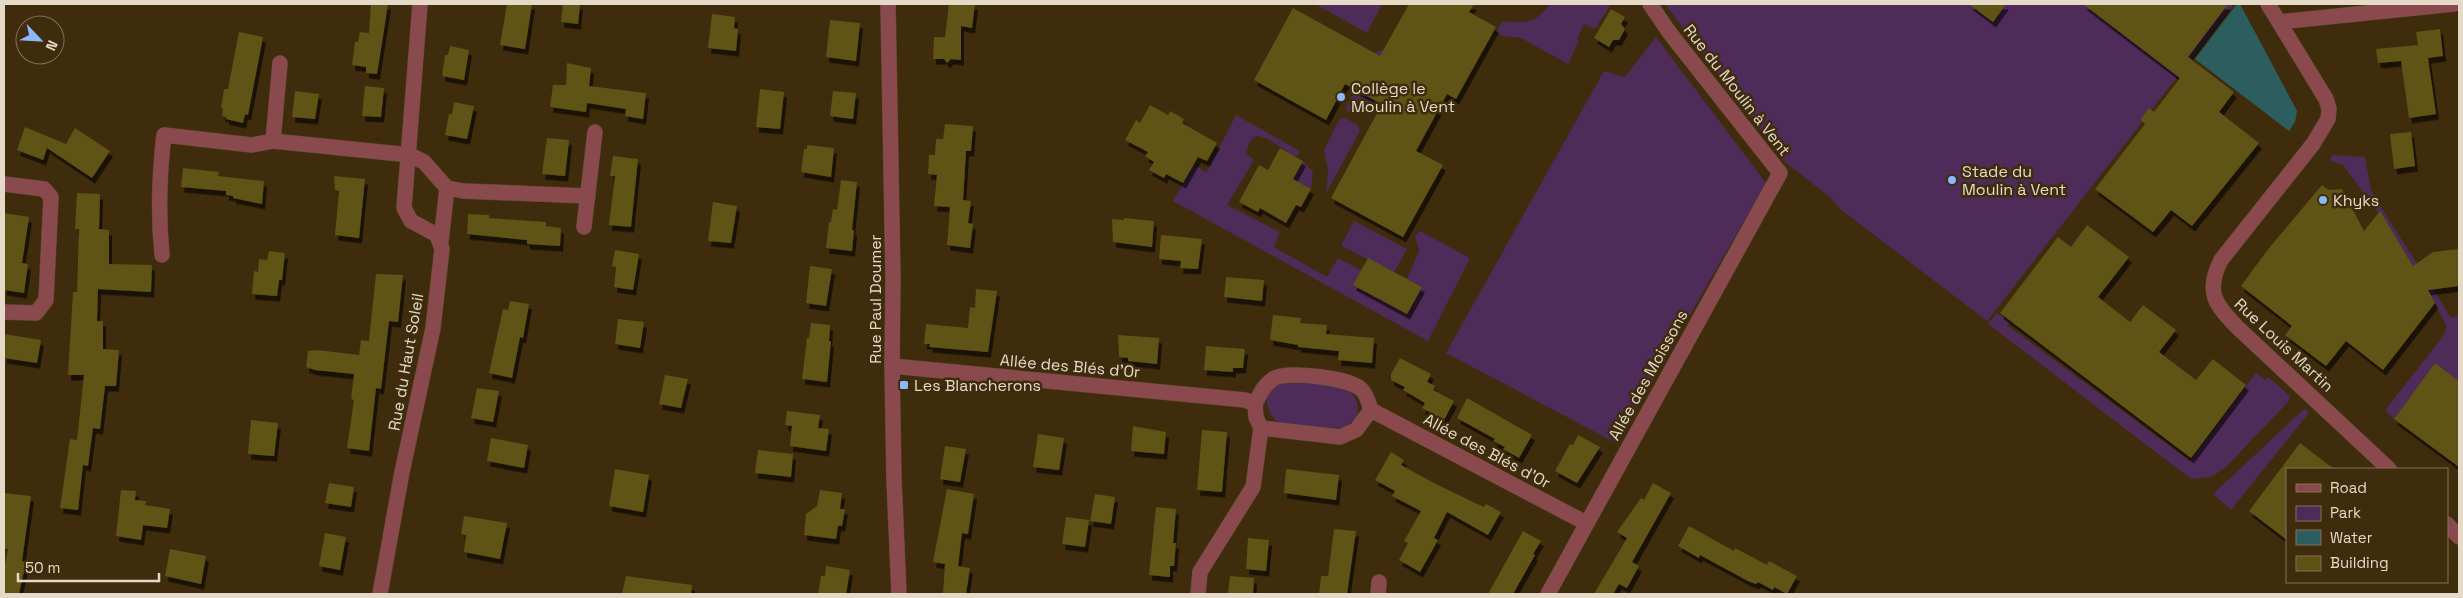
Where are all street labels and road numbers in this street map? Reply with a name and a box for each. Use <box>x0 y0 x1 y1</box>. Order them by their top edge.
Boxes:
street label: Rue du Moulin à Vent <box>1679 20 1795 160</box>
street label: Rue Paul Doumer <box>865 234 886 364</box>
street label: Rue du Haut Soleil <box>384 292 428 432</box>
street label: Rue Louis Martin <box>2230 294 2338 396</box>
street label: Allée des Moissons <box>1603 306 1693 444</box>
street label: Allée des Blés d'Or <box>999 349 1141 383</box>
street label: Allée des Blés d'Or <box>1420 409 1554 493</box>

